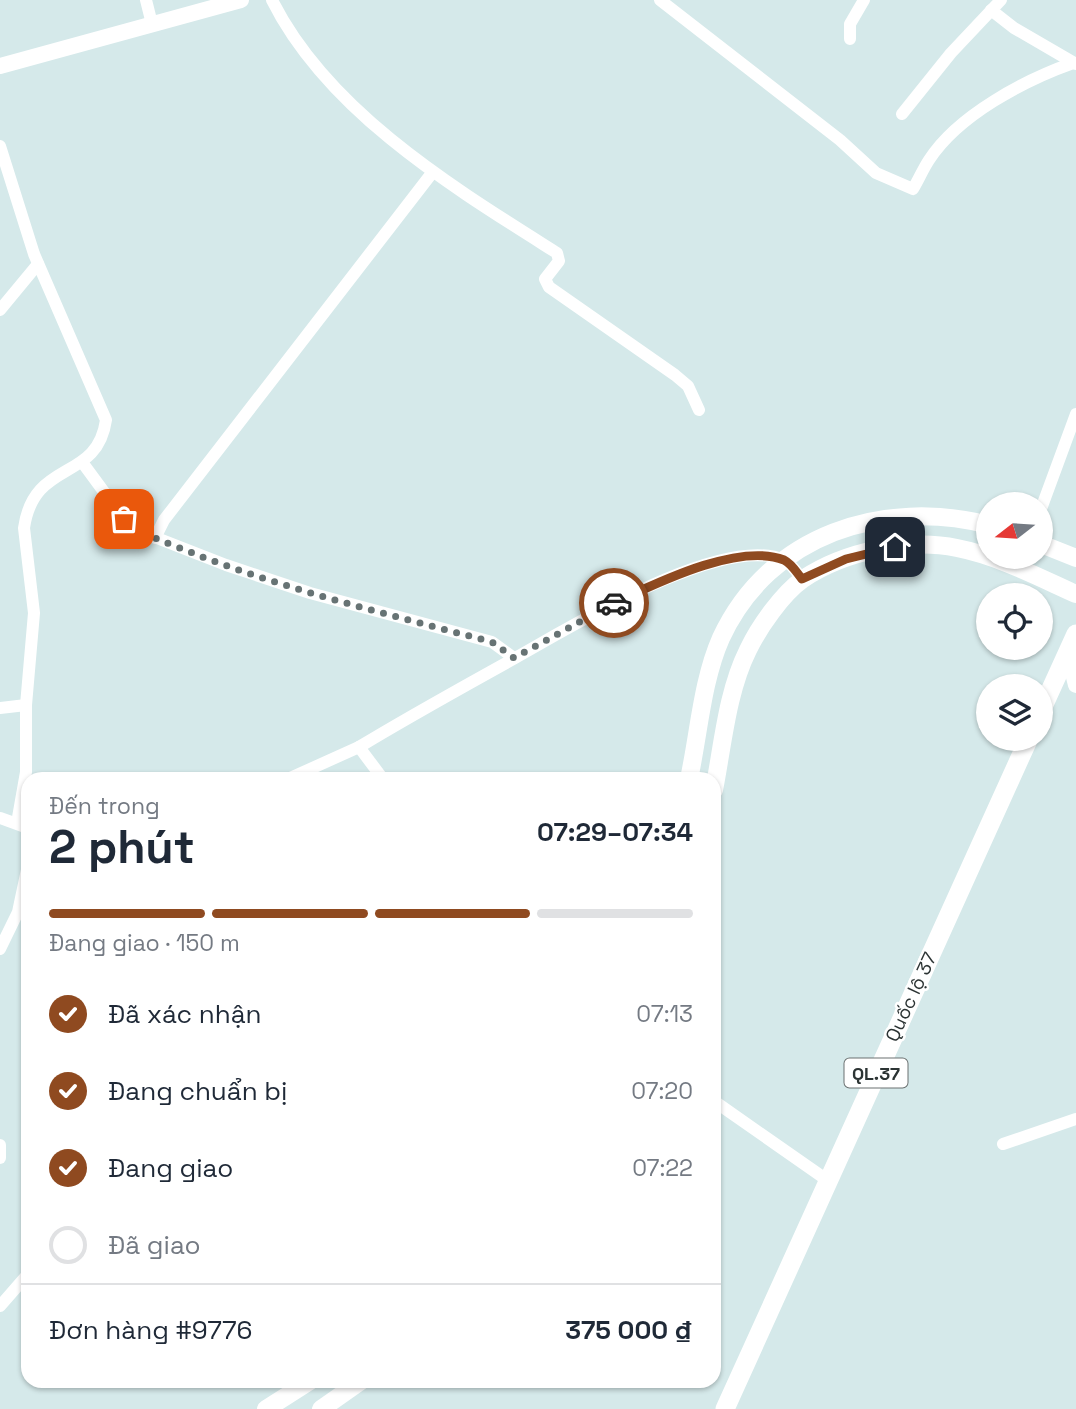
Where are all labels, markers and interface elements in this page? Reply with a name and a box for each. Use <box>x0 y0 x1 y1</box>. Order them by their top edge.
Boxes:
pin <box>94 489 154 549</box>
north arrow <box>976 492 1054 569</box>
map controls <box>976 492 1053 751</box>
icon: bag <box>105 500 143 538</box>
pin <box>865 517 925 577</box>
icon: home <box>876 528 914 566</box>
courier <box>579 568 649 638</box>
button: locate <box>976 583 1053 660</box>
icon: car <box>595 584 633 622</box>
button: layers <box>976 674 1053 751</box>
text: Đến trong <box>49 791 160 821</box>
text: 07:29–07:34 <box>537 815 693 849</box>
text: 2 phút <box>49 818 195 876</box>
text: Đang giao · 150 m <box>49 928 240 958</box>
street label: Quốc lộ 37 <box>879 948 943 1046</box>
icon: check <box>49 995 87 1033</box>
text: Đã xác nhận <box>108 997 262 1031</box>
text: 07:13 <box>636 999 693 1029</box>
road number: QL.37 <box>844 1058 908 1088</box>
icon: check <box>49 1072 87 1110</box>
text: Đang chuẩn bị <box>108 1074 287 1108</box>
text: 07:20 <box>631 1076 693 1106</box>
icon: check <box>49 1149 87 1187</box>
text: Đang giao <box>108 1151 233 1185</box>
text: 07:22 <box>632 1153 693 1183</box>
text: Đã giao <box>108 1228 201 1262</box>
text: Đơn hàng #9776 <box>49 1313 252 1347</box>
text: 375 000 ₫ <box>565 1313 693 1347</box>

